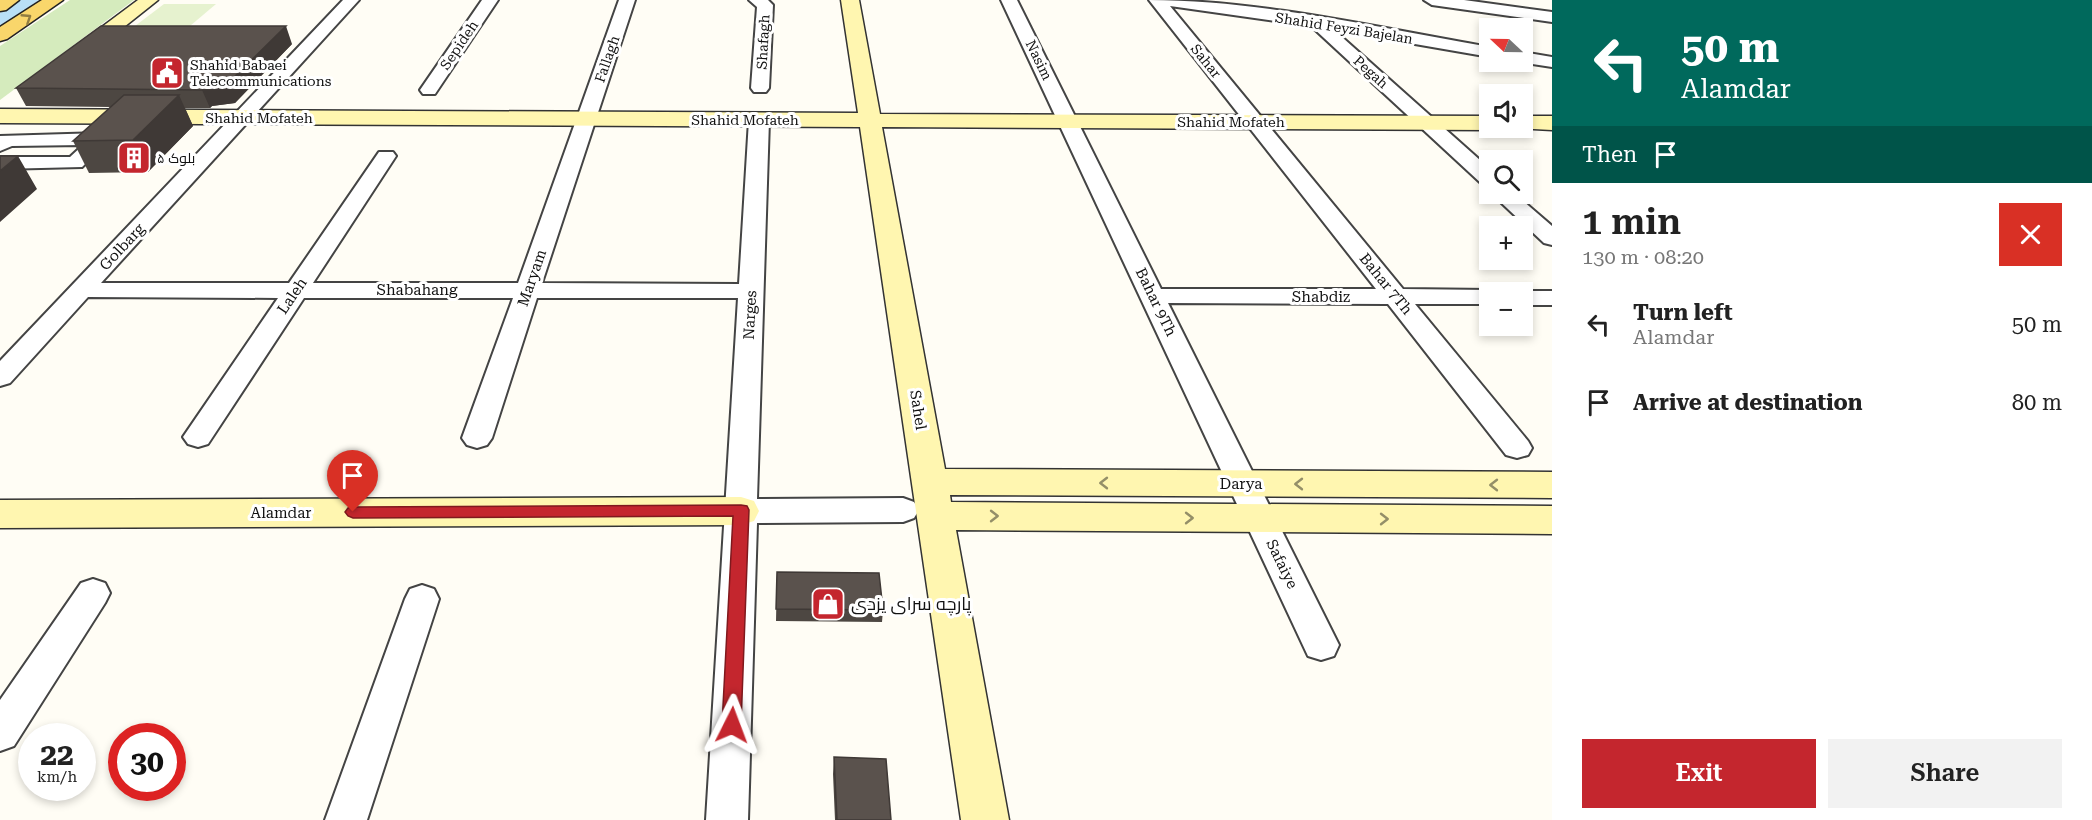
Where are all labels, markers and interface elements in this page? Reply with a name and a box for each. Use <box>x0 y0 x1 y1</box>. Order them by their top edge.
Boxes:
street label: Shahid Feyzi Bajelan <box>1274 9 1414 47</box>
one-way arrow <box>21 13 31 25</box>
street label: Shafagh <box>754 14 772 70</box>
street label: Sepideh <box>437 17 481 73</box>
north arrow <box>1479 18 1533 72</box>
map controls <box>1479 18 1533 336</box>
text: 50 m <box>1681 23 1779 72</box>
icon: left <box>1582 24 1660 102</box>
street label: Fallagh <box>592 33 622 85</box>
street label: Nasim <box>1023 37 1056 83</box>
street label: Sahar <box>1188 41 1225 81</box>
street label: Pegah <box>1351 52 1391 92</box>
public building icon: Shahid Babaei Telecommunications <box>149 55 185 91</box>
place label: Shahid Babaei Telecommunications <box>190 57 332 89</box>
text: Alamdar <box>1681 73 1791 105</box>
button: sound <box>1479 84 1533 138</box>
street label: Shahid Mofateh <box>205 110 313 126</box>
street label: Shahid Mofateh <box>691 112 799 128</box>
street label: Shahid Mofateh <box>1177 114 1285 130</box>
icon: arrive <box>1649 138 1682 171</box>
building icon: بلوک ۵ <box>116 140 152 176</box>
text: Then <box>1582 142 1637 167</box>
place label: بلوک ۵ <box>157 150 195 166</box>
button: search <box>1479 150 1533 204</box>
text: 1 min <box>1582 201 1681 243</box>
button: close <box>1999 203 2062 266</box>
button: + <box>1479 216 1533 270</box>
street label: Golbarg <box>96 219 149 274</box>
text: 130 m · 08:20 <box>1582 245 1704 269</box>
street label: Maryam <box>514 247 550 309</box>
street label: Bahar 7Th <box>1356 250 1416 319</box>
street label: Bahar 9Th <box>1132 265 1180 339</box>
street label: Laleh <box>273 274 311 318</box>
street label: Shabahang <box>377 281 458 299</box>
button: − <box>1479 282 1533 336</box>
street label: Shabdiz <box>1292 288 1350 306</box>
street label: Narges <box>740 290 760 340</box>
text: Turn left <box>1633 300 1733 325</box>
icon: left <box>1582 308 1615 341</box>
text: 50 m <box>2012 312 2062 337</box>
text: Alamdar <box>1633 325 1714 349</box>
icon: arrive <box>1582 386 1615 419</box>
street label: Sahel <box>906 389 930 431</box>
text: Arrive at destination <box>1633 390 1862 415</box>
text: 80 m <box>2012 390 2062 415</box>
pin <box>327 450 378 512</box>
icon: arrive <box>336 459 369 492</box>
street label: Darya <box>1220 475 1262 493</box>
one-way arrow <box>1099 477 1108 489</box>
one-way arrow <box>1294 478 1303 490</box>
one-way arrow <box>1489 479 1498 491</box>
street label: Alamdar <box>250 504 312 522</box>
one-way arrow <box>989 510 998 522</box>
one-way arrow <box>1184 512 1193 524</box>
one-way arrow <box>1379 513 1388 525</box>
street label: Safaiye <box>1262 536 1302 592</box>
shop icon: پارچه سرای یزدی <box>810 586 846 622</box>
place label: پارچه سرای یزدی <box>851 593 972 616</box>
position arrow <box>700 693 764 757</box>
speed limit sign: 30 <box>108 723 186 801</box>
text: 22 <box>40 737 74 772</box>
button: Exit <box>1582 739 1816 808</box>
button: Share <box>1828 739 2062 808</box>
text: km/h <box>37 768 77 786</box>

